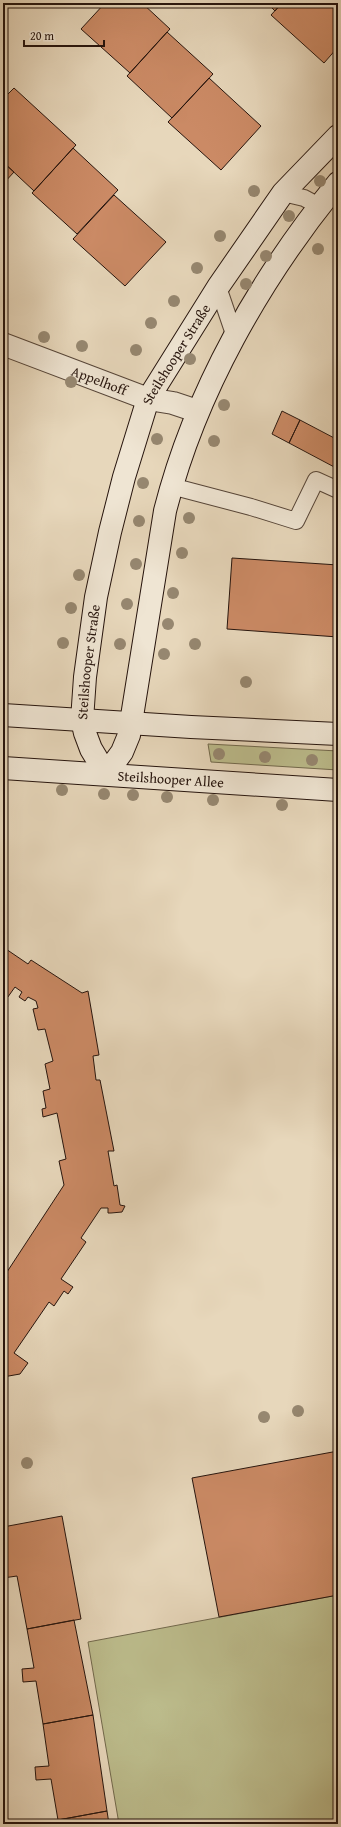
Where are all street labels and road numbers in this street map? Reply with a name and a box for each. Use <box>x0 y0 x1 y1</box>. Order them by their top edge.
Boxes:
street label: Steilshooper Straße <box>137 300 215 407</box>
street label: Appelhoff <box>69 361 132 401</box>
street label: Steilshooper Straße <box>72 603 105 720</box>
street label: Steilshooper Allee <box>117 766 225 793</box>

